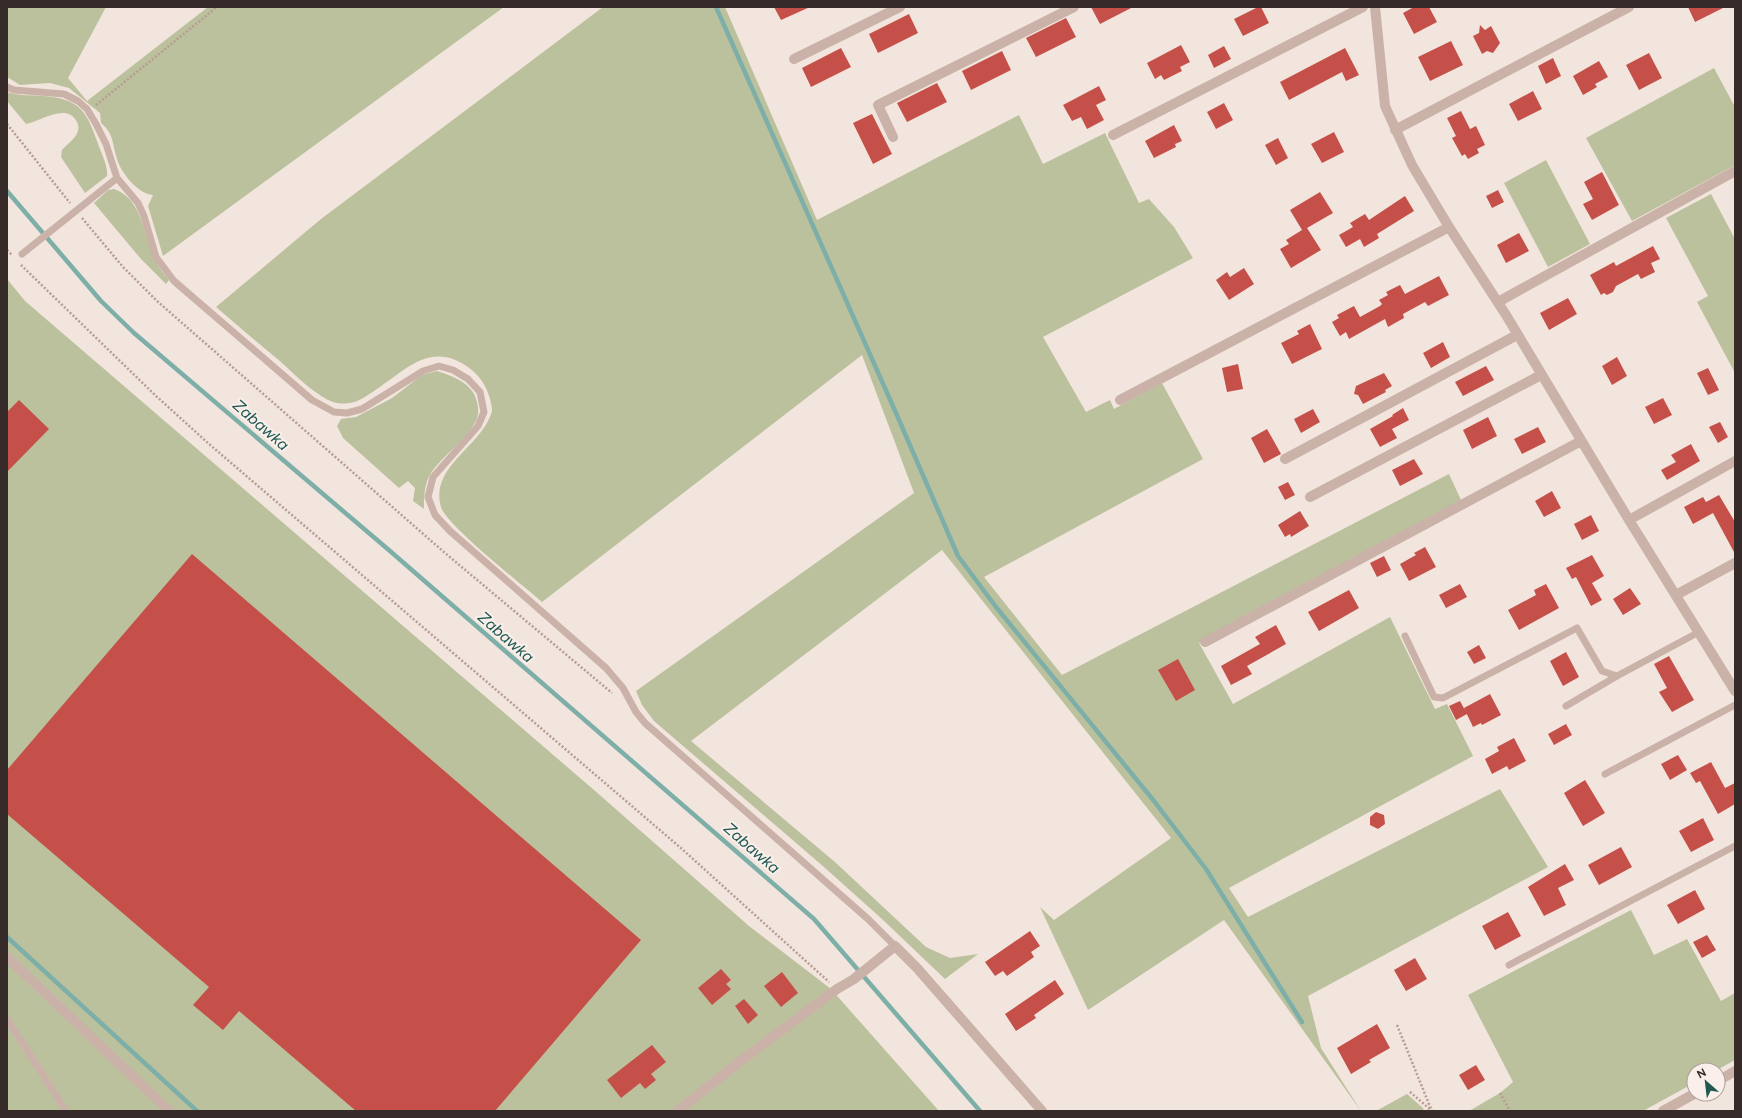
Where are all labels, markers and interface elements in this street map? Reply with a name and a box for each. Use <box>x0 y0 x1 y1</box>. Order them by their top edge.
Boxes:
water label: Zabawka <box>229 396 293 454</box>
water label: Zabawka <box>474 608 538 666</box>
water label: Zabawka <box>720 819 784 877</box>
north arrow <box>1686 1062 1726 1102</box>
text: N <box>1695 1066 1708 1081</box>

